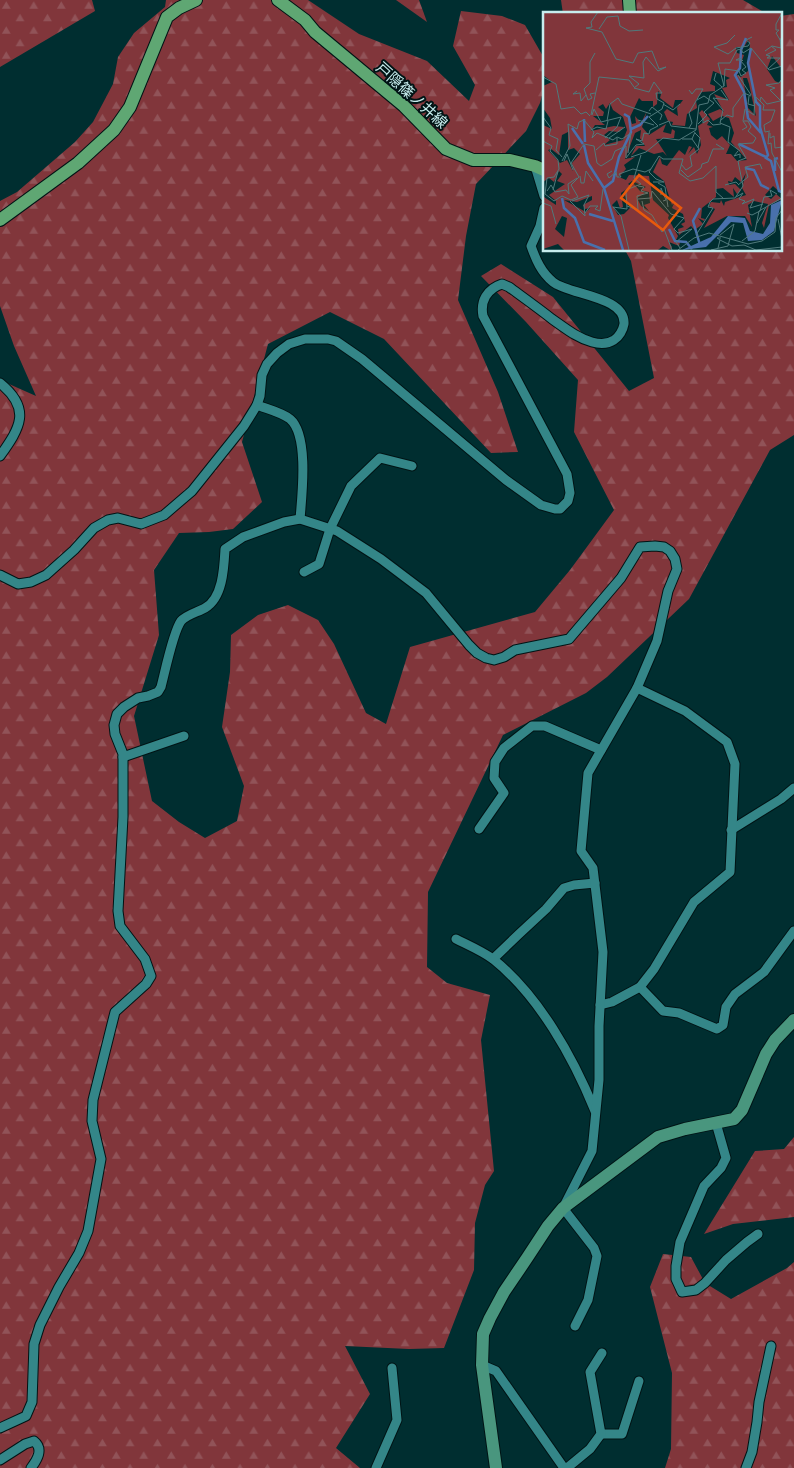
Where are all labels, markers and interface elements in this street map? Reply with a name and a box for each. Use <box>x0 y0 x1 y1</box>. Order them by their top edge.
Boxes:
inset map <box>543 12 782 251</box>
street label: 戸隠篠ノ井線 <box>372 58 452 132</box>

